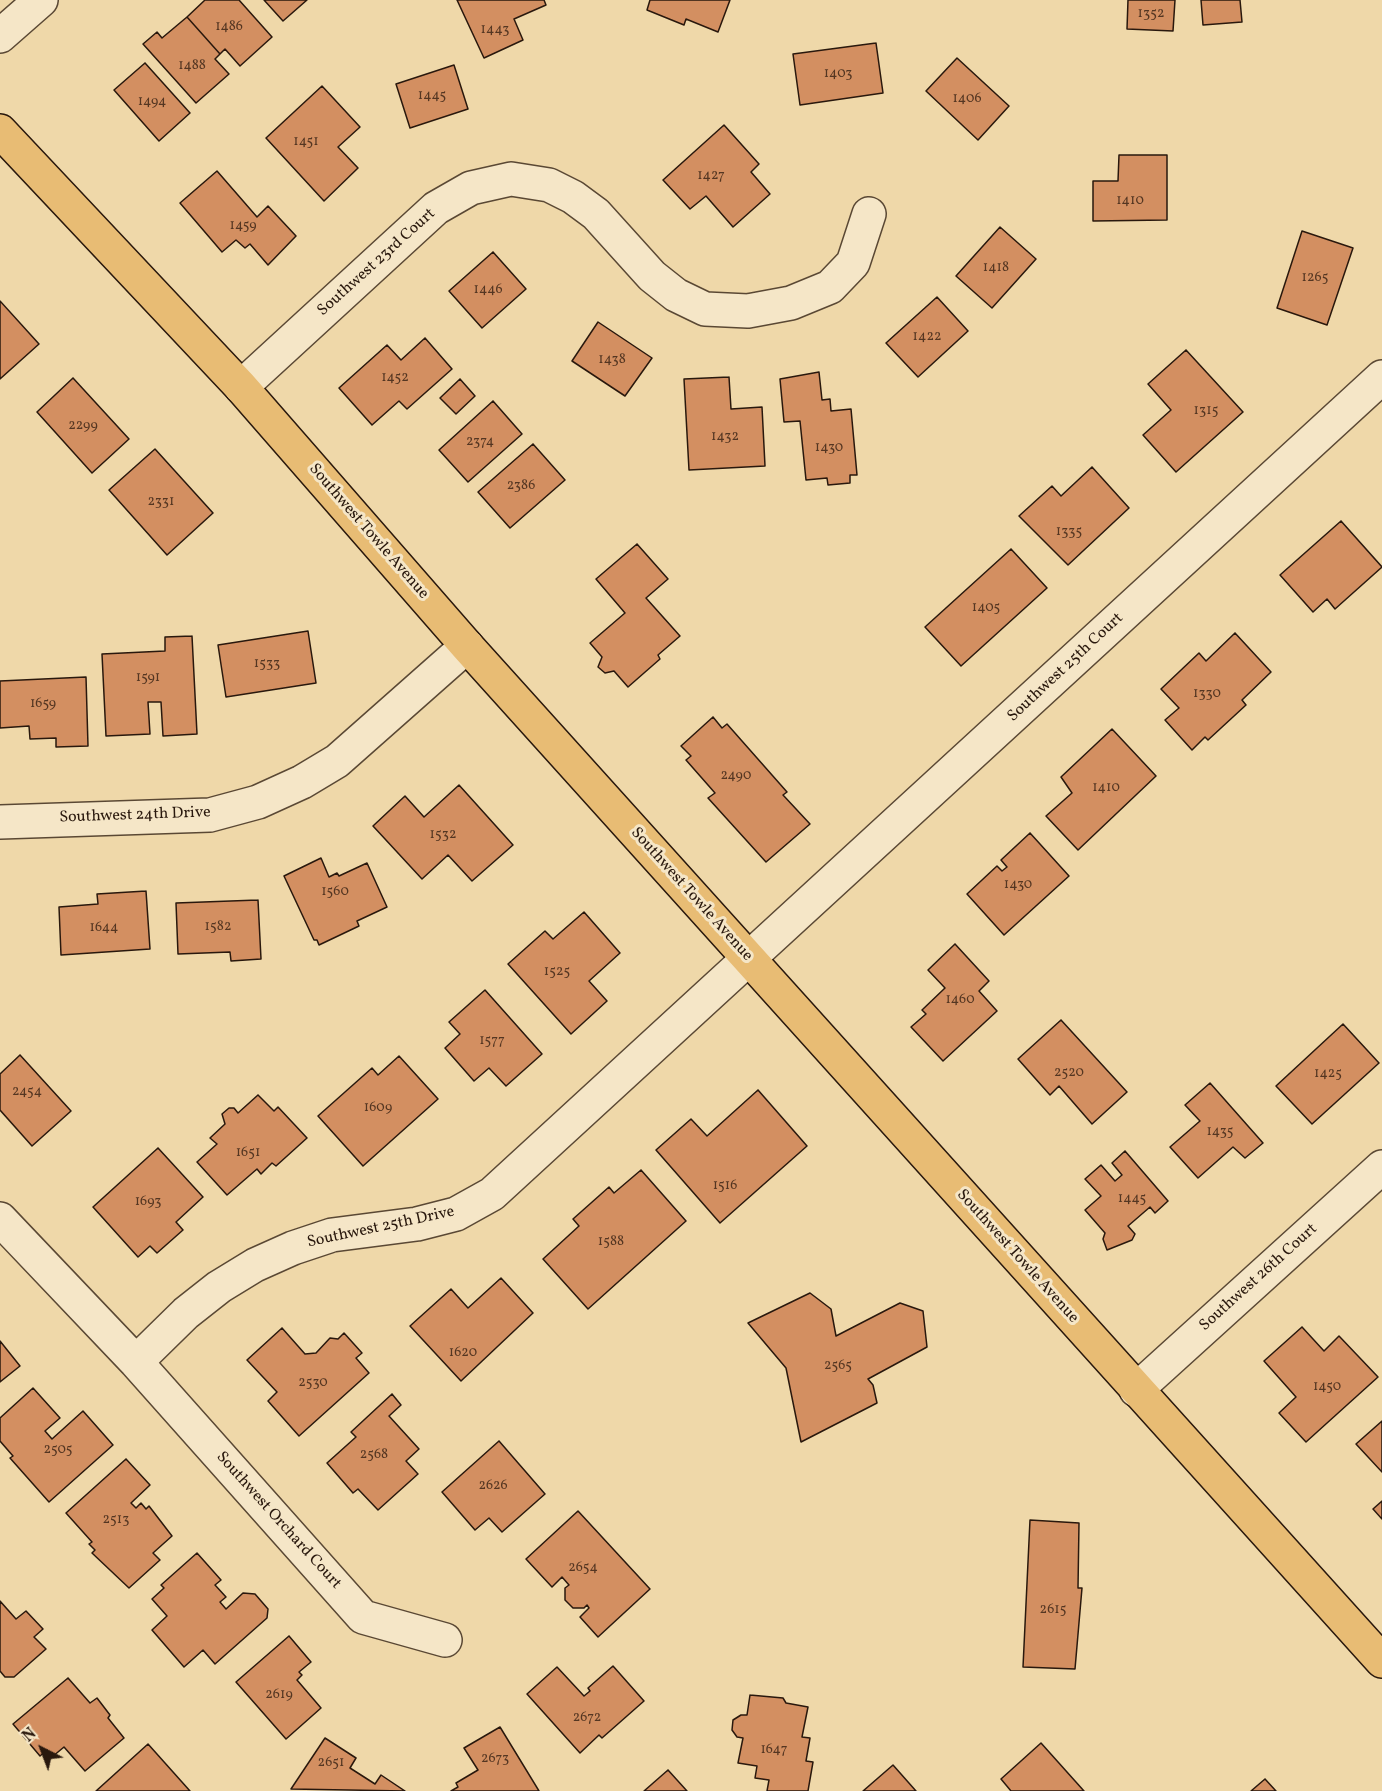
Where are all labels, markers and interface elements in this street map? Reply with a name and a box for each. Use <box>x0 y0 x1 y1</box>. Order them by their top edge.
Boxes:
house number: 1352 <box>1138 6 1164 22</box>
house number: 1486 <box>215 19 243 35</box>
house number: 1443 <box>481 22 509 38</box>
house number: 1488 <box>178 58 206 74</box>
house number: 1403 <box>824 66 852 82</box>
house number: 1445 <box>418 88 446 104</box>
house number: 1406 <box>952 91 982 107</box>
house number: 1494 <box>138 94 166 110</box>
house number: 1451 <box>293 134 319 150</box>
house number: 1427 <box>697 168 725 184</box>
house number: 1410 <box>1116 193 1144 209</box>
street label: Southwest 23rd Court <box>314 205 440 321</box>
house number: 1459 <box>229 218 257 234</box>
house number: 1418 <box>983 260 1009 276</box>
house number: 1265 <box>1302 270 1328 286</box>
house number: 1446 <box>473 282 503 298</box>
house number: 1422 <box>913 329 941 345</box>
house number: 1438 <box>598 352 626 368</box>
house number: 1452 <box>381 370 409 386</box>
house number: 1315 <box>1194 403 1218 419</box>
house number: 2299 <box>68 418 98 434</box>
house number: 1432 <box>711 429 739 445</box>
house number: 2374 <box>466 434 494 450</box>
house number: 1430 <box>815 440 843 456</box>
street label: Southwest Towle Avenue <box>304 460 432 604</box>
house number: 2386 <box>507 478 535 494</box>
house number: 2331 <box>148 494 174 510</box>
house number: 1335 <box>1056 524 1082 540</box>
house number: 1405 <box>972 600 1000 616</box>
street label: Southwest 25th Court <box>1004 609 1128 727</box>
house number: 1533 <box>254 656 280 672</box>
house number: 1591 <box>136 670 160 686</box>
house number: 1330 <box>1193 686 1221 702</box>
house number: 1659 <box>30 696 56 712</box>
house number: 2490 <box>721 768 751 784</box>
house number: 1410 <box>1092 780 1120 796</box>
street label: Southwest 24th Drive <box>59 804 211 828</box>
street label: Southwest Towle Avenue <box>626 824 756 966</box>
house number: 1532 <box>430 827 456 843</box>
house number: 1430 <box>1004 877 1032 893</box>
house number: 1560 <box>321 884 349 900</box>
house number: 1582 <box>205 919 231 935</box>
house number: 1644 <box>90 920 118 936</box>
house number: 1525 <box>544 964 570 980</box>
house number: 1460 <box>945 992 975 1008</box>
house number: 1577 <box>479 1033 505 1049</box>
house number: 2520 <box>1054 1065 1084 1081</box>
house number: 1425 <box>1314 1066 1342 1082</box>
house number: 2454 <box>12 1084 42 1100</box>
house number: 1609 <box>364 1100 392 1116</box>
house number: 1435 <box>1206 1124 1234 1140</box>
house number: 1651 <box>236 1145 260 1161</box>
house number: 1516 <box>713 1178 737 1194</box>
street label: Southwest Towle Avenue <box>952 1186 1082 1328</box>
house number: 1445 <box>1118 1191 1146 1207</box>
house number: 1693 <box>135 1194 161 1210</box>
street label: Southwest 25th Drive <box>306 1203 456 1253</box>
street label: Southwest 26th Court <box>1196 1220 1322 1336</box>
house number: 1588 <box>598 1234 624 1250</box>
house number: 1620 <box>449 1345 477 1361</box>
house number: 2565 <box>824 1358 852 1374</box>
house number: 2530 <box>298 1375 328 1391</box>
house number: 1450 <box>1313 1379 1341 1395</box>
house number: 2505 <box>44 1442 72 1458</box>
house number: 2568 <box>360 1447 388 1463</box>
street label: Southwest Orchard Court <box>211 1448 345 1594</box>
house number: 2626 <box>478 1478 508 1494</box>
house number: 2513 <box>103 1512 129 1528</box>
house number: 2654 <box>568 1560 598 1576</box>
house number: 2615 <box>1040 1602 1066 1618</box>
house number: 2619 <box>265 1687 293 1703</box>
house number: 2672 <box>573 1710 601 1726</box>
north arrow <box>12 1719 72 1779</box>
text: N <box>18 1724 42 1748</box>
house number: 1647 <box>760 1742 788 1758</box>
house number: 2673 <box>481 1751 509 1767</box>
house number: 2651 <box>318 1755 344 1771</box>

